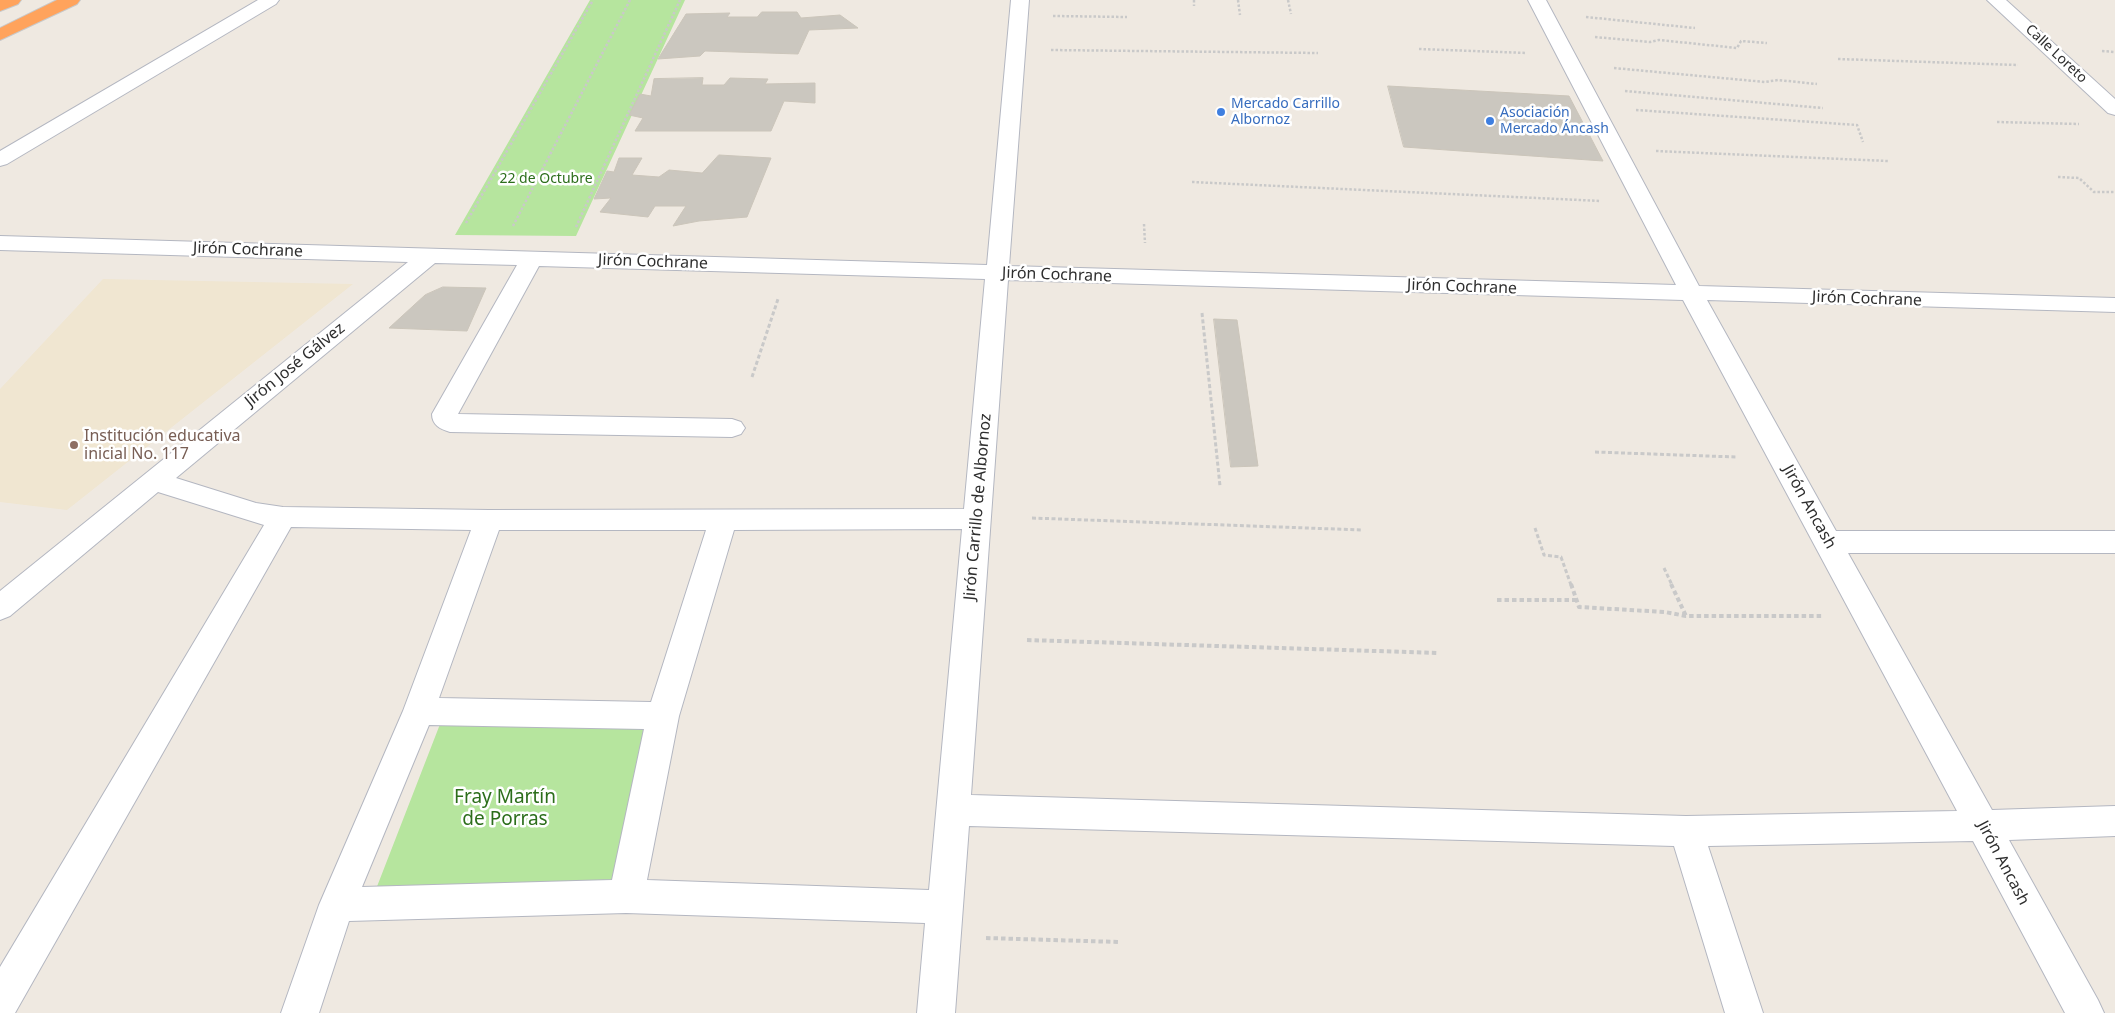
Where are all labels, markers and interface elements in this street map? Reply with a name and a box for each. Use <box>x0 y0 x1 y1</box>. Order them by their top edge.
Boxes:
street label: Calle Loreto <box>2022 21 2090 87</box>
place label: Mercado Carrillo Albornoz <box>1231 96 1340 128</box>
place label: Asociación Mercado Áncash <box>1500 105 1609 138</box>
marker: Mercado Carrillo Albornoz <box>1215 106 1227 118</box>
marker: Asociación Mercado Áncash <box>1484 115 1496 127</box>
park label: 22 de Octubre <box>499 171 593 187</box>
street label: Jirón Cochrane <box>193 238 303 262</box>
street label: Jirón Cochrane <box>598 250 708 274</box>
street label: Jirón Cochrane <box>1002 263 1112 287</box>
street label: Jirón Cochrane <box>1407 275 1517 299</box>
street label: Jirón Cochrane <box>1812 287 1922 311</box>
street label: Jirón José Gálvez <box>241 319 349 411</box>
street label: Jirón Carrillo de Albornoz <box>960 413 996 601</box>
place label: Institución educativa inicial No. 117 <box>84 426 240 464</box>
marker: Institución educativa inicial No. 117 <box>68 439 80 451</box>
street label: Jirón Ancash <box>1778 462 1840 552</box>
park label: Fray Martín de Porras <box>454 787 556 831</box>
street label: Jirón Ancash <box>1973 818 2033 908</box>

